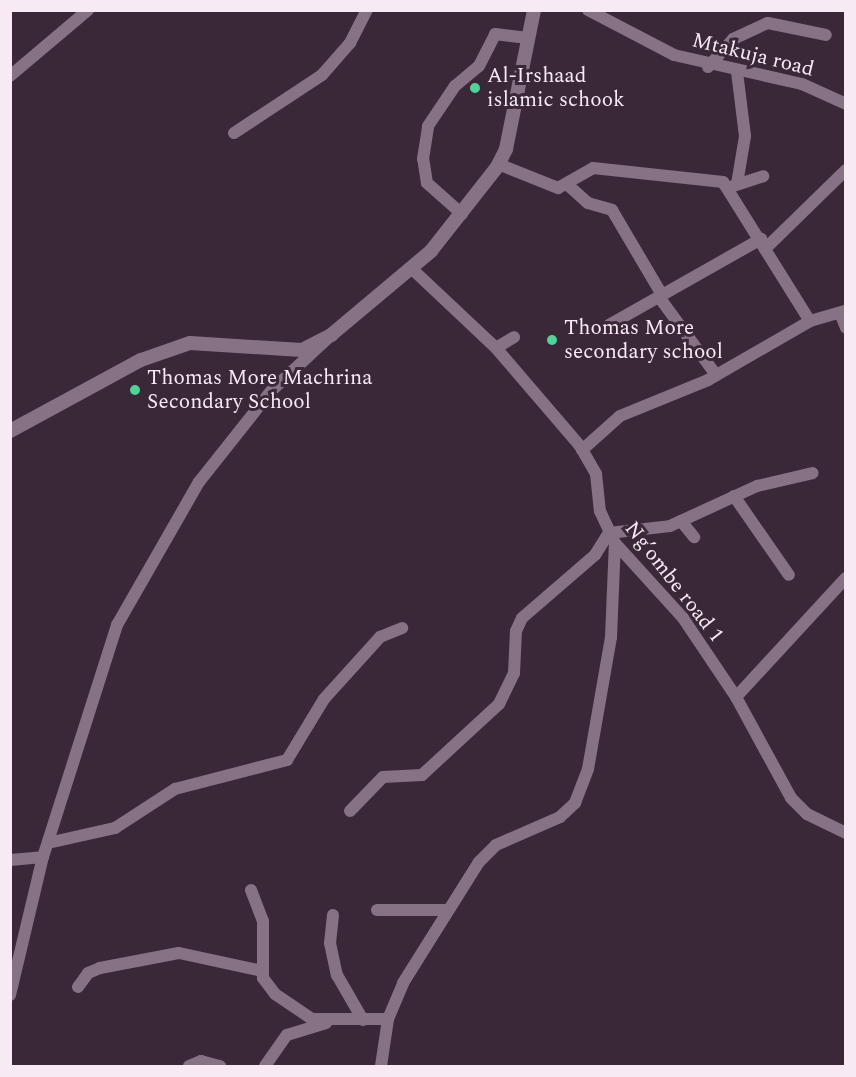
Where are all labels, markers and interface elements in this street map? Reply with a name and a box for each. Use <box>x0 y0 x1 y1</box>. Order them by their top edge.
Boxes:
street label: Mtakuja road <box>689 28 817 82</box>
place label: Al-Irshaad islamic schook <box>487 63 625 113</box>
marker: Al-Irshaad islamic schook <box>468 81 482 95</box>
place label: Thomas More secondary school <box>564 315 723 365</box>
marker: Thomas More secondary school <box>545 333 559 347</box>
place label: Thomas More Machrina Secondary School <box>147 365 372 415</box>
marker: Thomas More Machrina Secondary School <box>128 383 142 397</box>
street label: Ng’ombe road 1 <box>619 517 729 647</box>

